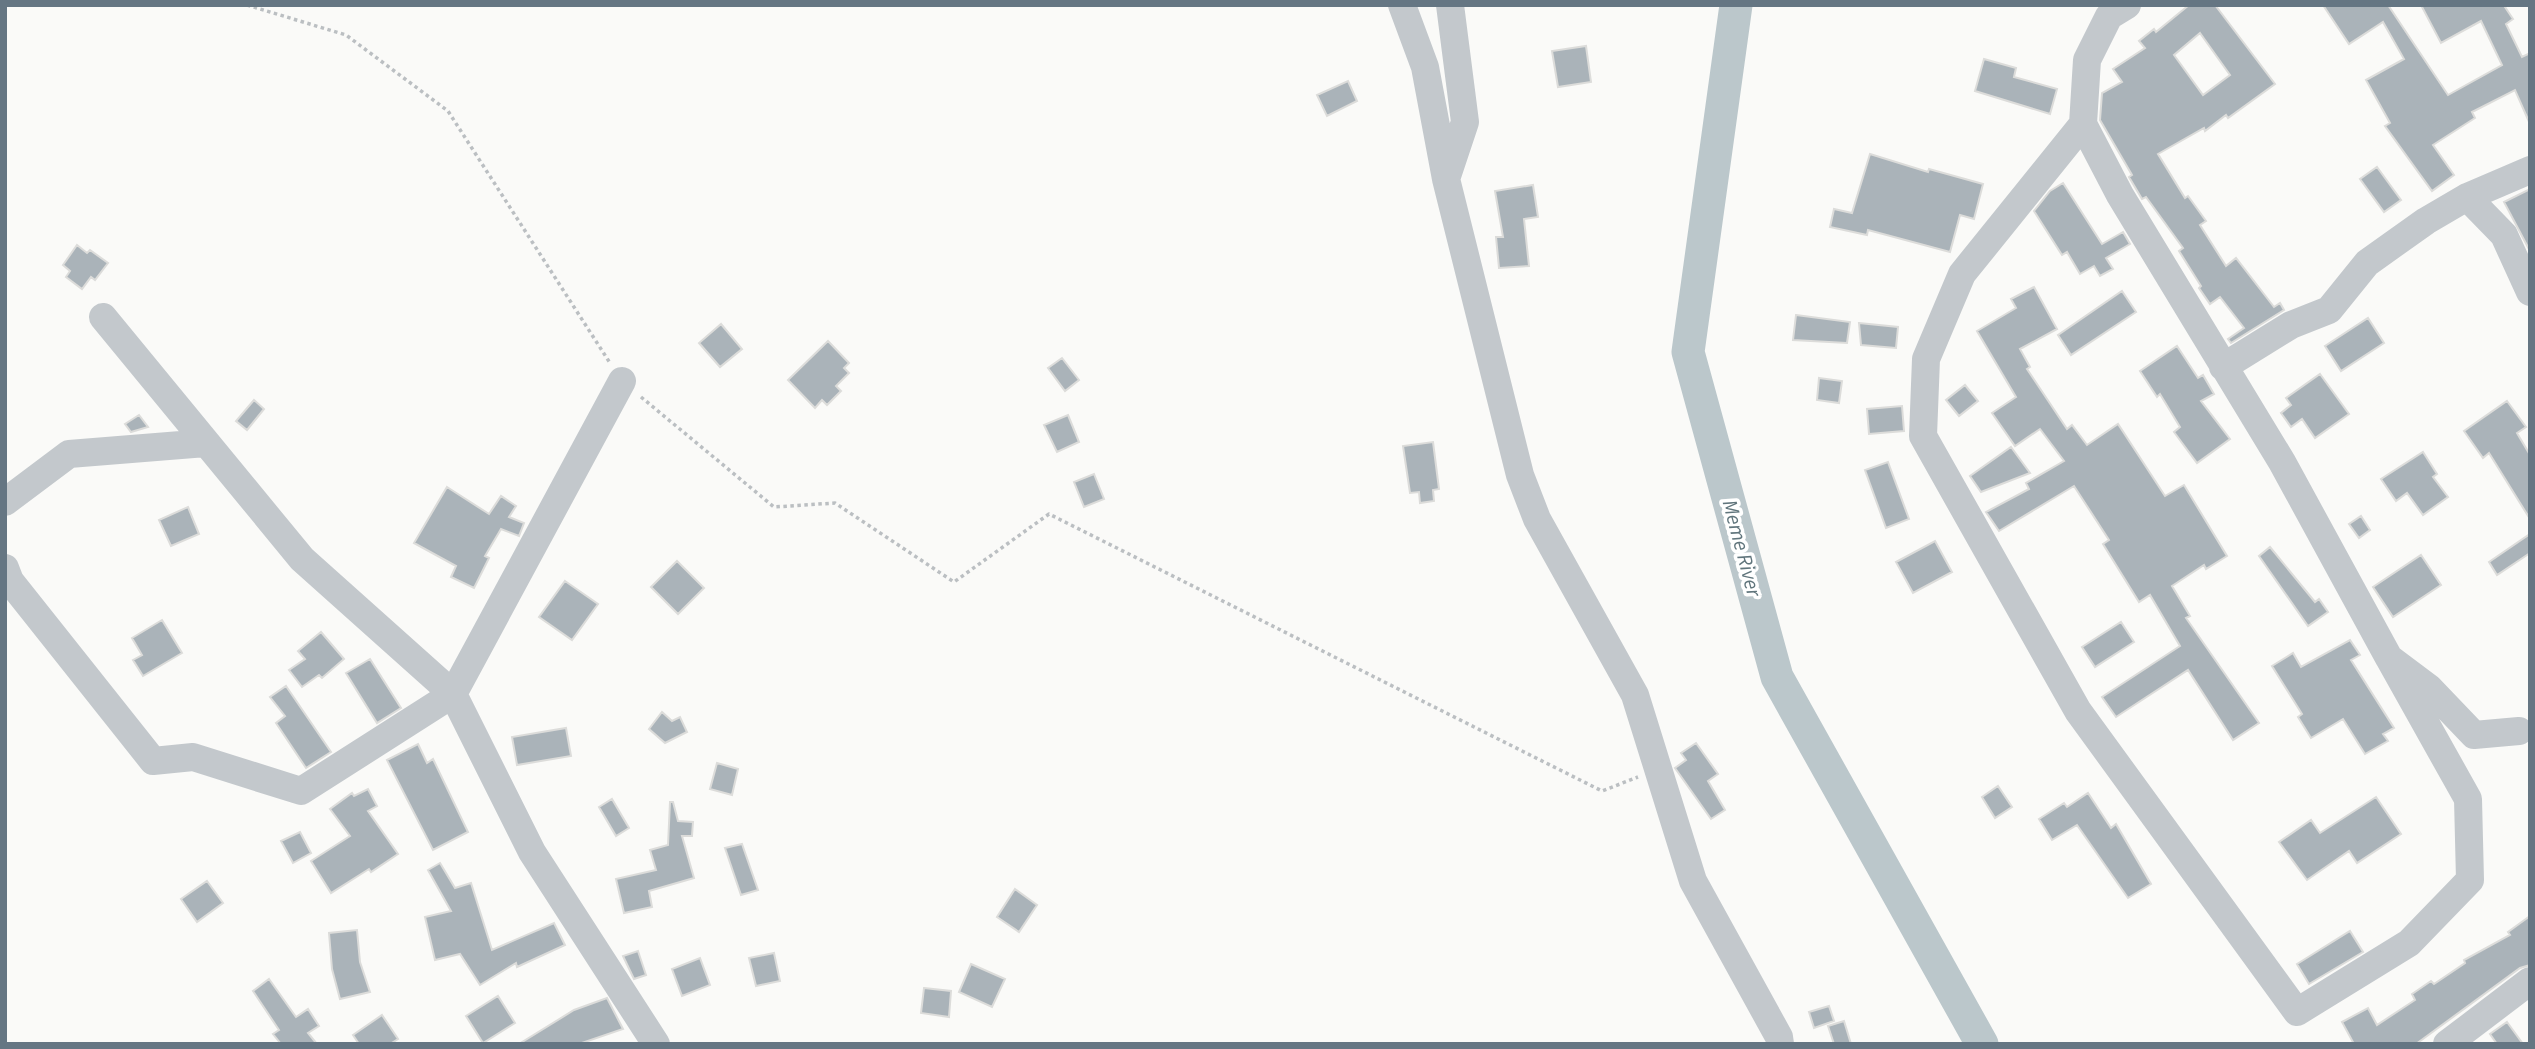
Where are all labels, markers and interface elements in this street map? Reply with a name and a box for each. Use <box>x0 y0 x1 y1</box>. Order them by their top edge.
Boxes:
water label: Meme River <box>1715 496 1770 601</box>

